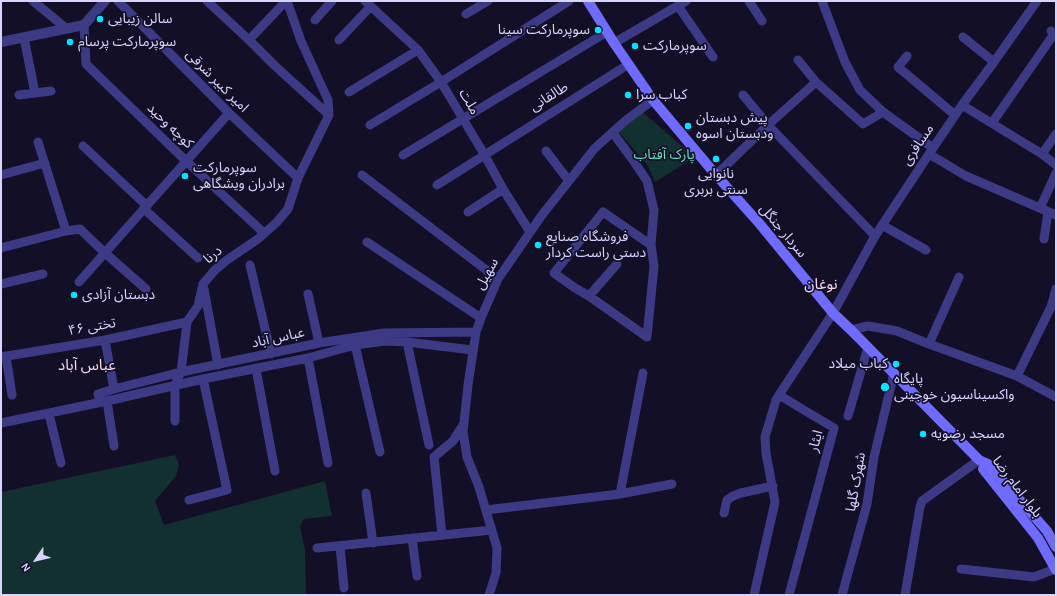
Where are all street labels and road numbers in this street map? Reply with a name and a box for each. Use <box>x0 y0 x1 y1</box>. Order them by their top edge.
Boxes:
street label: امیر کبیر شرقی <box>182 46 252 116</box>
street label: طالقانی <box>527 79 571 115</box>
street label: ملت <box>455 86 483 118</box>
street label: کوچه وحید <box>143 100 197 152</box>
street label: مسافری <box>898 121 938 169</box>
street label: سردار جنگل <box>756 201 810 261</box>
street label: درنا <box>200 242 226 268</box>
street label: سهیل <box>472 255 502 293</box>
street label: تختی ۴۶ <box>67 315 117 339</box>
street label: عباس آباد <box>250 324 306 352</box>
street label: ایثار <box>805 428 827 454</box>
street label: شهرک گلها <box>843 451 869 513</box>
street label: بلوار امام رضا <box>988 453 1046 521</box>

